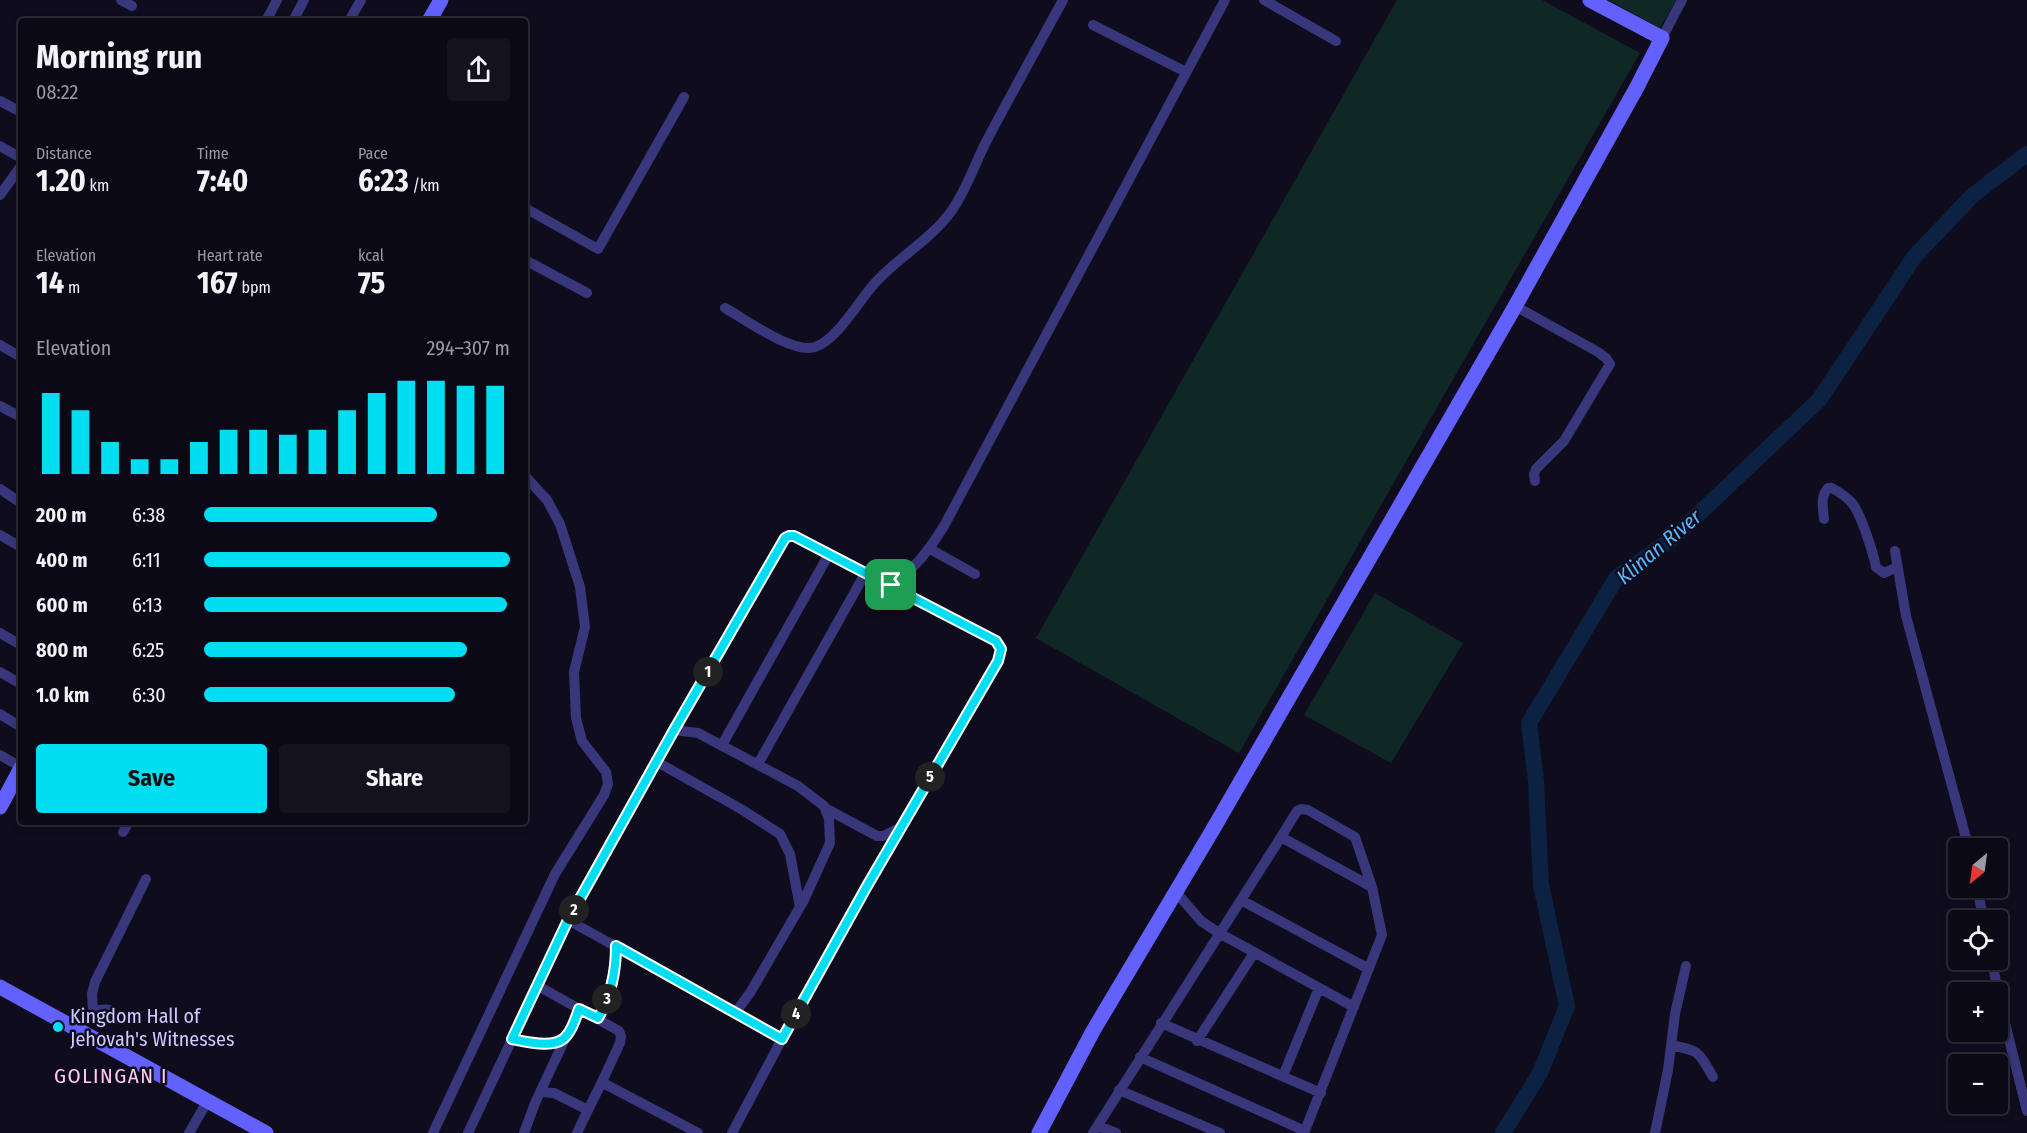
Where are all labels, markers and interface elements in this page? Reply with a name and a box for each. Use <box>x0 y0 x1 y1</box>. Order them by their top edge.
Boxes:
text: Morning run <box>36 37 202 77</box>
button: share <box>447 38 510 101</box>
text: 08:22 <box>36 80 78 104</box>
text: Distance <box>36 144 92 163</box>
text: Time <box>197 144 229 163</box>
text: Pace <box>358 144 388 163</box>
text: 1.20 <box>36 163 86 199</box>
text: 7:40 <box>197 163 248 199</box>
text: 6:23 <box>358 163 409 199</box>
text: km <box>86 176 109 195</box>
text: /km <box>409 176 440 195</box>
text: Elevation <box>36 246 96 265</box>
text: Heart rate <box>197 246 263 265</box>
text: kcal <box>358 246 384 265</box>
text: 14 <box>36 265 64 301</box>
text: 167 <box>197 265 238 301</box>
text: 75 <box>358 265 385 301</box>
text: m <box>64 278 80 297</box>
text: bpm <box>238 278 271 297</box>
text: Elevation <box>36 336 111 360</box>
text: 294–307 m <box>427 336 510 360</box>
text: 200 m <box>36 503 87 527</box>
text: 6:38 <box>132 503 165 527</box>
water label: Klinan River <box>1611 504 1707 590</box>
text: 400 m <box>36 548 88 572</box>
text: 6:11 <box>132 548 161 572</box>
pin <box>865 559 916 610</box>
icon: arrive <box>874 568 907 601</box>
text: 600 m <box>36 593 88 617</box>
text: 6:13 <box>132 593 162 617</box>
text: 800 m <box>36 638 88 662</box>
text: 6:25 <box>132 638 164 662</box>
pin: 1 <box>693 657 723 687</box>
text: 1 <box>705 662 711 681</box>
text: 1.0 km <box>36 683 89 707</box>
text: 6:30 <box>132 683 166 707</box>
button: Save <box>36 744 267 813</box>
button: Share <box>279 744 510 813</box>
pin: 5 <box>915 762 945 792</box>
text: 5 <box>926 767 934 786</box>
north arrow <box>1948 838 2008 898</box>
map controls <box>1948 838 2008 1114</box>
pin: 2 <box>559 895 589 925</box>
text: 2 <box>570 900 578 919</box>
button: locate <box>1948 910 2008 970</box>
button: + <box>1948 982 2008 1042</box>
pin: 3 <box>592 984 622 1014</box>
text: 3 <box>603 989 611 1008</box>
pin: 4 <box>781 999 811 1029</box>
place label: Kingdom Hall of Jehovah's Witnesses <box>70 1004 234 1051</box>
text: 4 <box>792 1004 800 1023</box>
marker: Kingdom Hall of Jehovah's Witnesses <box>51 1020 65 1034</box>
button: − <box>1948 1054 2008 1114</box>
district label: GOLINGAN I <box>54 1063 168 1089</box>

